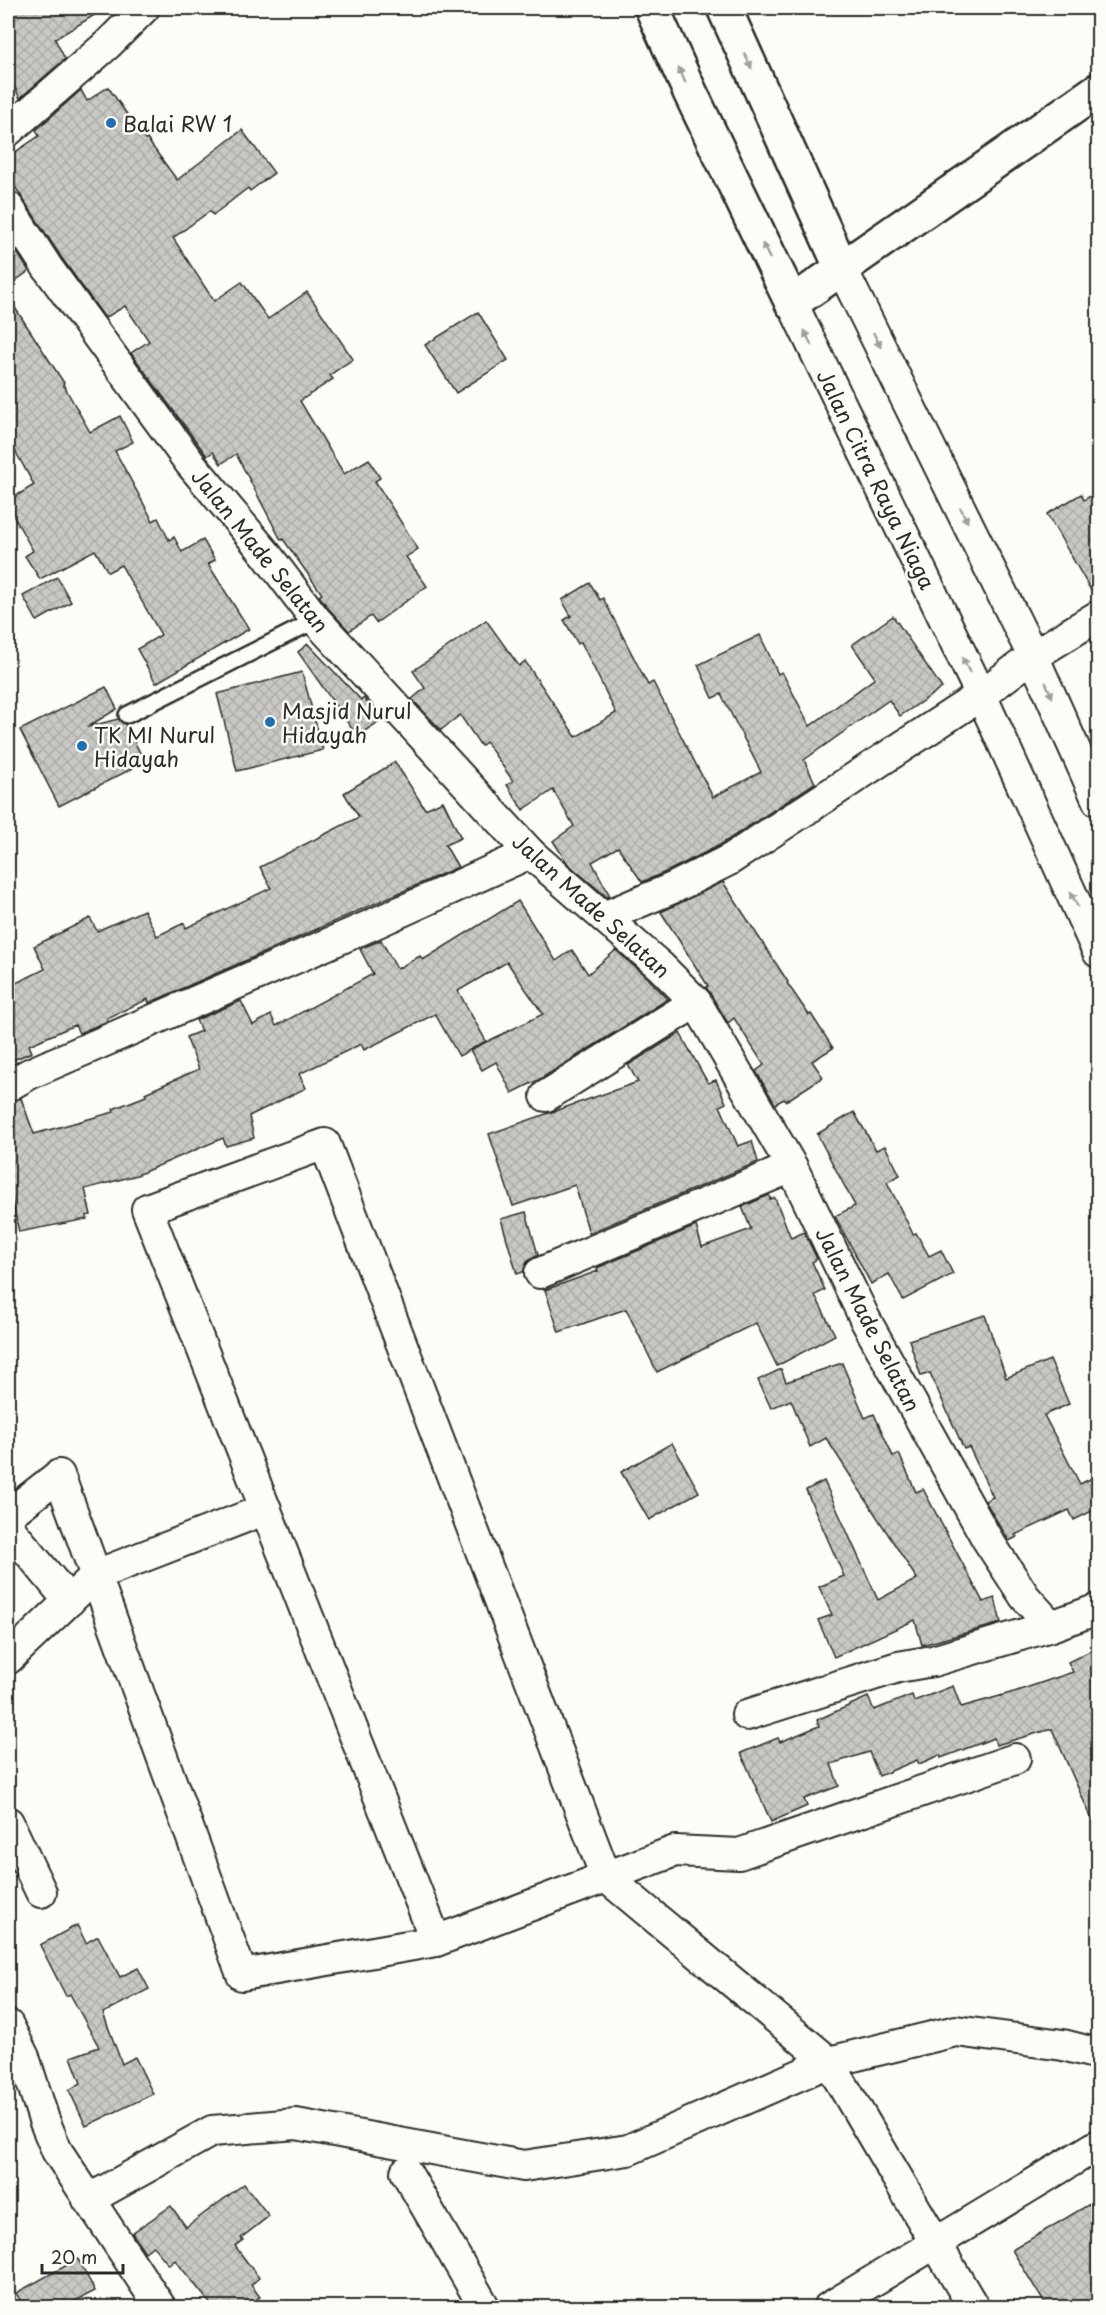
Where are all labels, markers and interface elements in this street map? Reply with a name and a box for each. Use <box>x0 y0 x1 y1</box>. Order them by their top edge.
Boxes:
one-way arrow <box>744 52 753 69</box>
one-way arrow <box>677 65 687 83</box>
place label: Balai RW 1 <box>123 107 232 139</box>
marker: Balai RW 1 <box>104 116 118 130</box>
one-way arrow <box>762 242 771 259</box>
one-way arrow <box>804 330 813 347</box>
one-way arrow <box>872 332 882 349</box>
street label: Jalan Citra Raya Niaga <box>810 363 945 595</box>
street label: Jalan Made Selatan <box>185 461 337 639</box>
one-way arrow <box>959 506 968 523</box>
one-way arrow <box>962 656 971 673</box>
one-way arrow <box>1044 682 1054 700</box>
place label: Masjid Nurul Hidayah <box>282 694 411 750</box>
marker: Masjid Nurul Hidayah <box>263 715 277 729</box>
place label: TK MI Nurul Hidayah <box>94 718 215 774</box>
marker: TK MI Nurul Hidayah <box>75 739 89 753</box>
street label: Jalan Made Selatan <box>506 825 678 985</box>
one-way arrow <box>1069 890 1079 908</box>
street label: Jalan Made Selatan <box>809 1221 929 1417</box>
scale bar <box>42 2237 123 2275</box>
text: 20 m <box>51 2243 97 2270</box>

